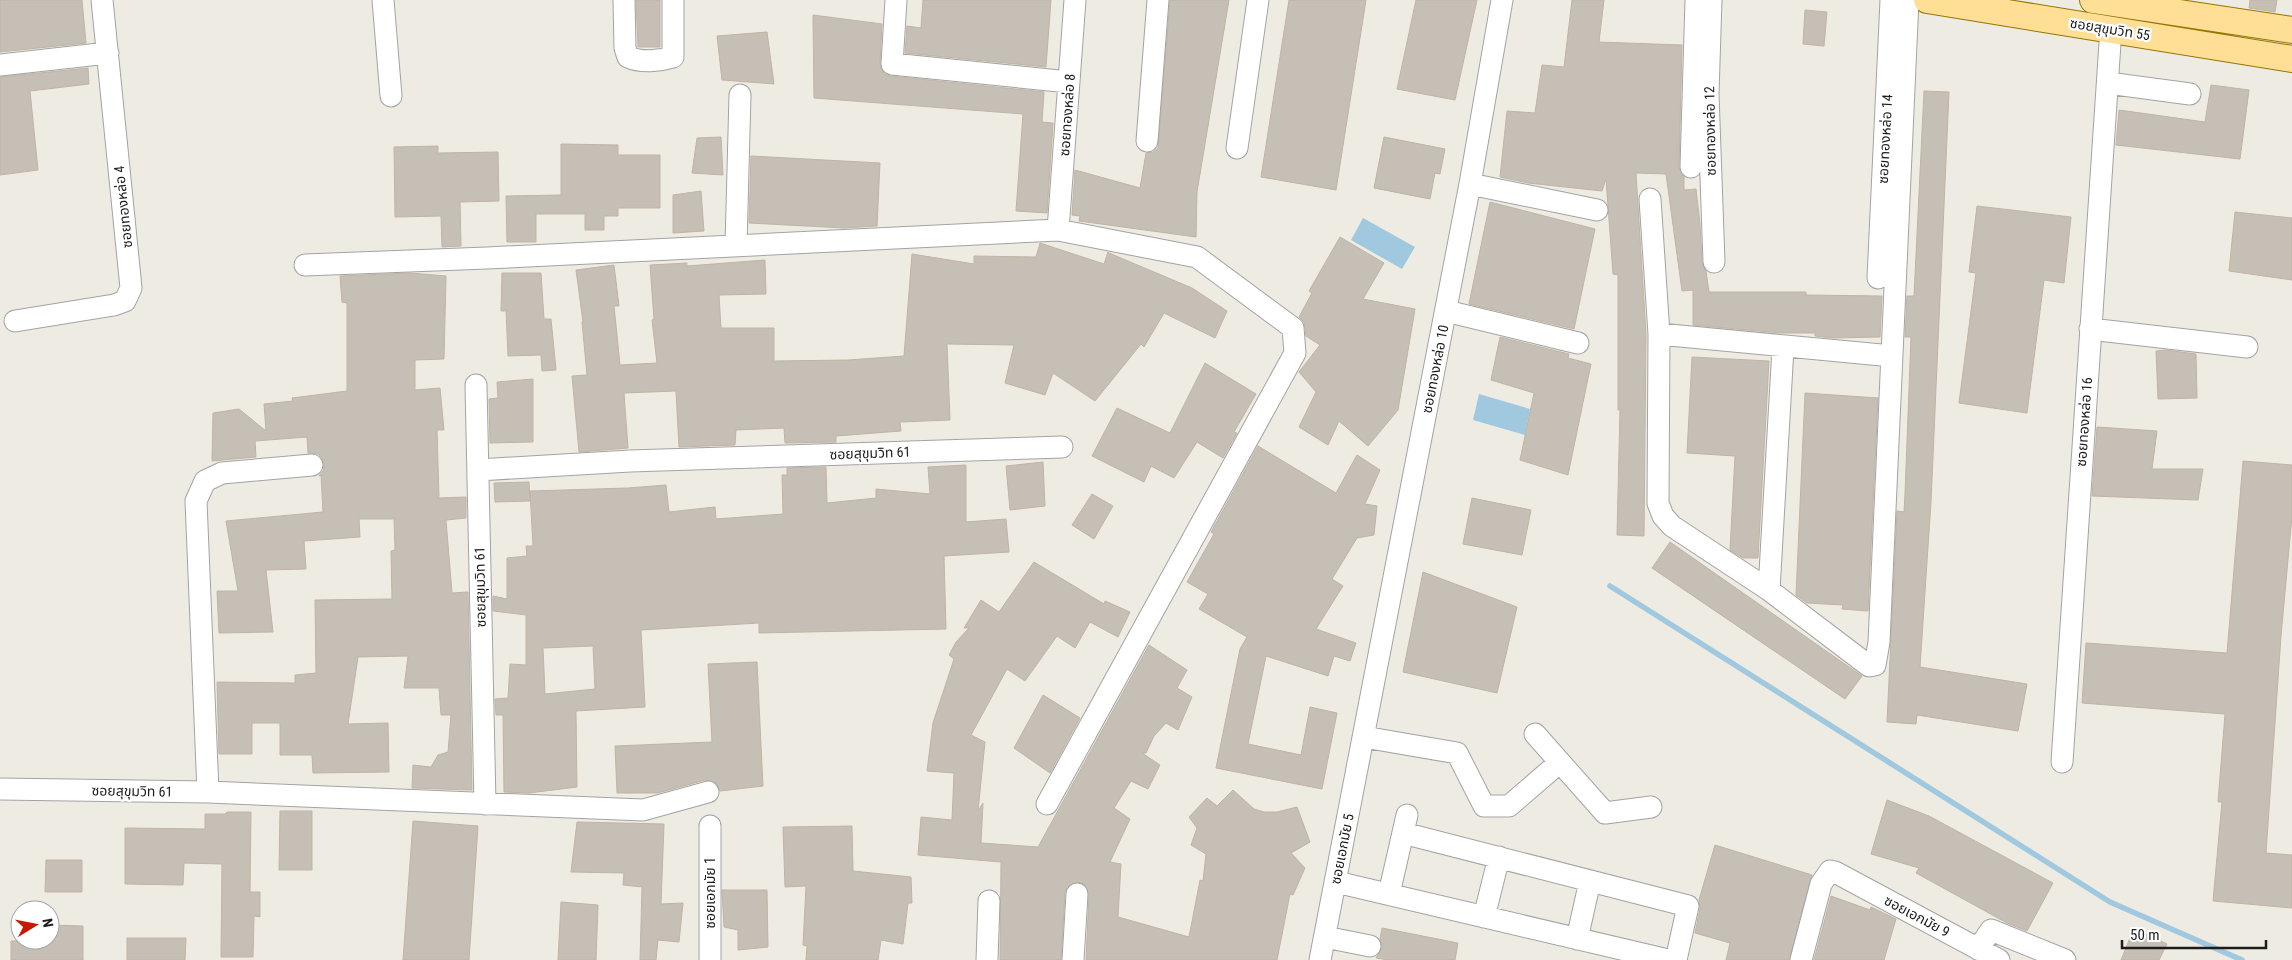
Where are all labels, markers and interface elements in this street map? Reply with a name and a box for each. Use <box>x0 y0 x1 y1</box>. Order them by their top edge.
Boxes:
street label: ซอยสุขุมวิท 55 <box>2069 15 2151 44</box>
street label: ซอยทองหล่อ 8 <box>1056 73 1078 157</box>
street label: ซอยทองหล่อ 12 <box>1701 86 1719 176</box>
street label: ซอยทองหล่อ 14 <box>1875 94 1895 184</box>
street label: ซอยทองหล่อ 4 <box>111 165 135 249</box>
street label: ซอยทองหล่อ 10 <box>1419 323 1451 414</box>
street label: ซอยทองหล่อ 16 <box>2073 377 2095 467</box>
street label: ซอยสุขุมวิท 61 <box>829 444 911 463</box>
street label: ซอยสุขุมวิท 61 <box>471 546 490 628</box>
street label: ซอยสุขุมวิท 61 <box>91 782 173 801</box>
street label: ซอยเอกมัย 5 <box>1327 812 1357 886</box>
street label: ซอยเอกมัย 1 <box>702 857 718 929</box>
street label: ซอยเอกมัย 9 <box>1882 892 1952 940</box>
north arrow <box>10 900 60 950</box>
text: N <box>39 917 56 928</box>
scale bar <box>2122 918 2266 950</box>
text: 50 m <box>2130 926 2160 944</box>

